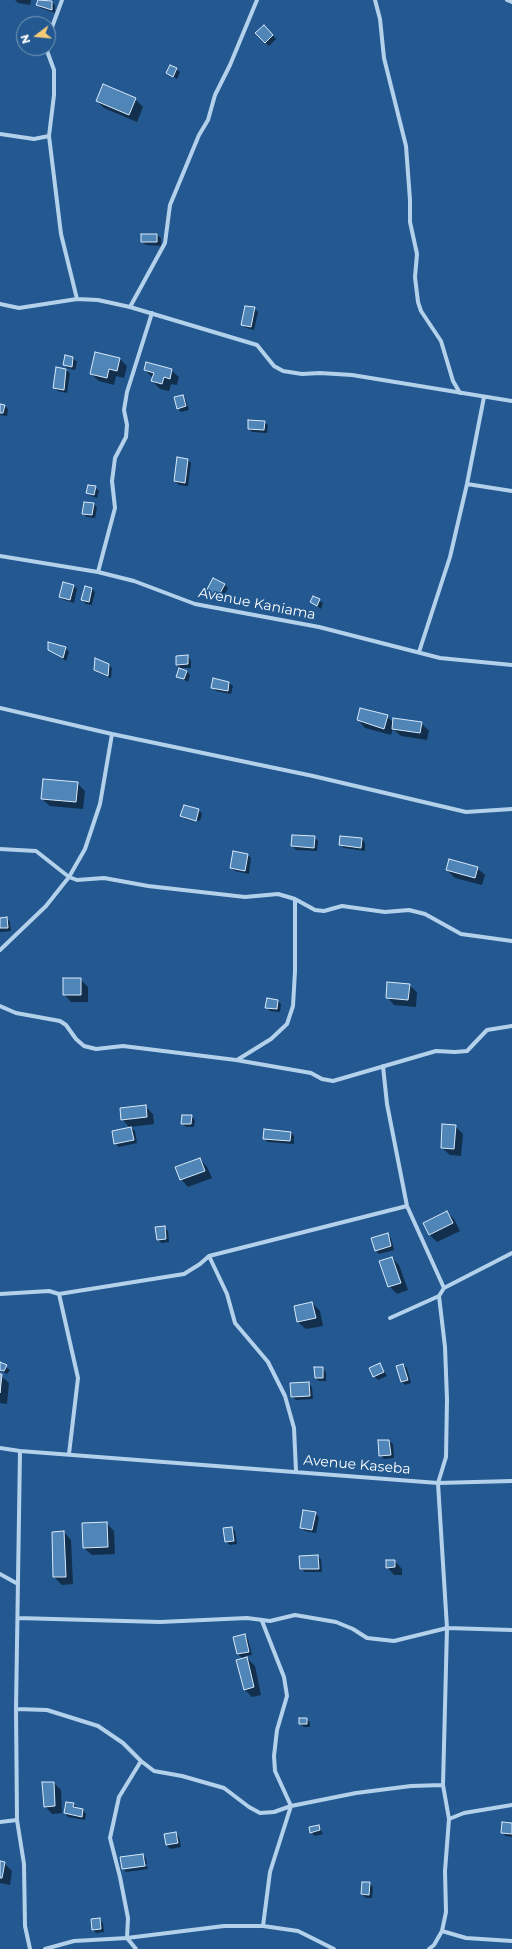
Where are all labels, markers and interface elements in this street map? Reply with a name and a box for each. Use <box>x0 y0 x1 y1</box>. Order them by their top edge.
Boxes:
north arrow <box>16 16 56 56</box>
text: N <box>17 33 33 45</box>
street label: Avenue Kaniama <box>197 584 317 624</box>
street label: Avenue Kaseba <box>303 1452 411 1478</box>

